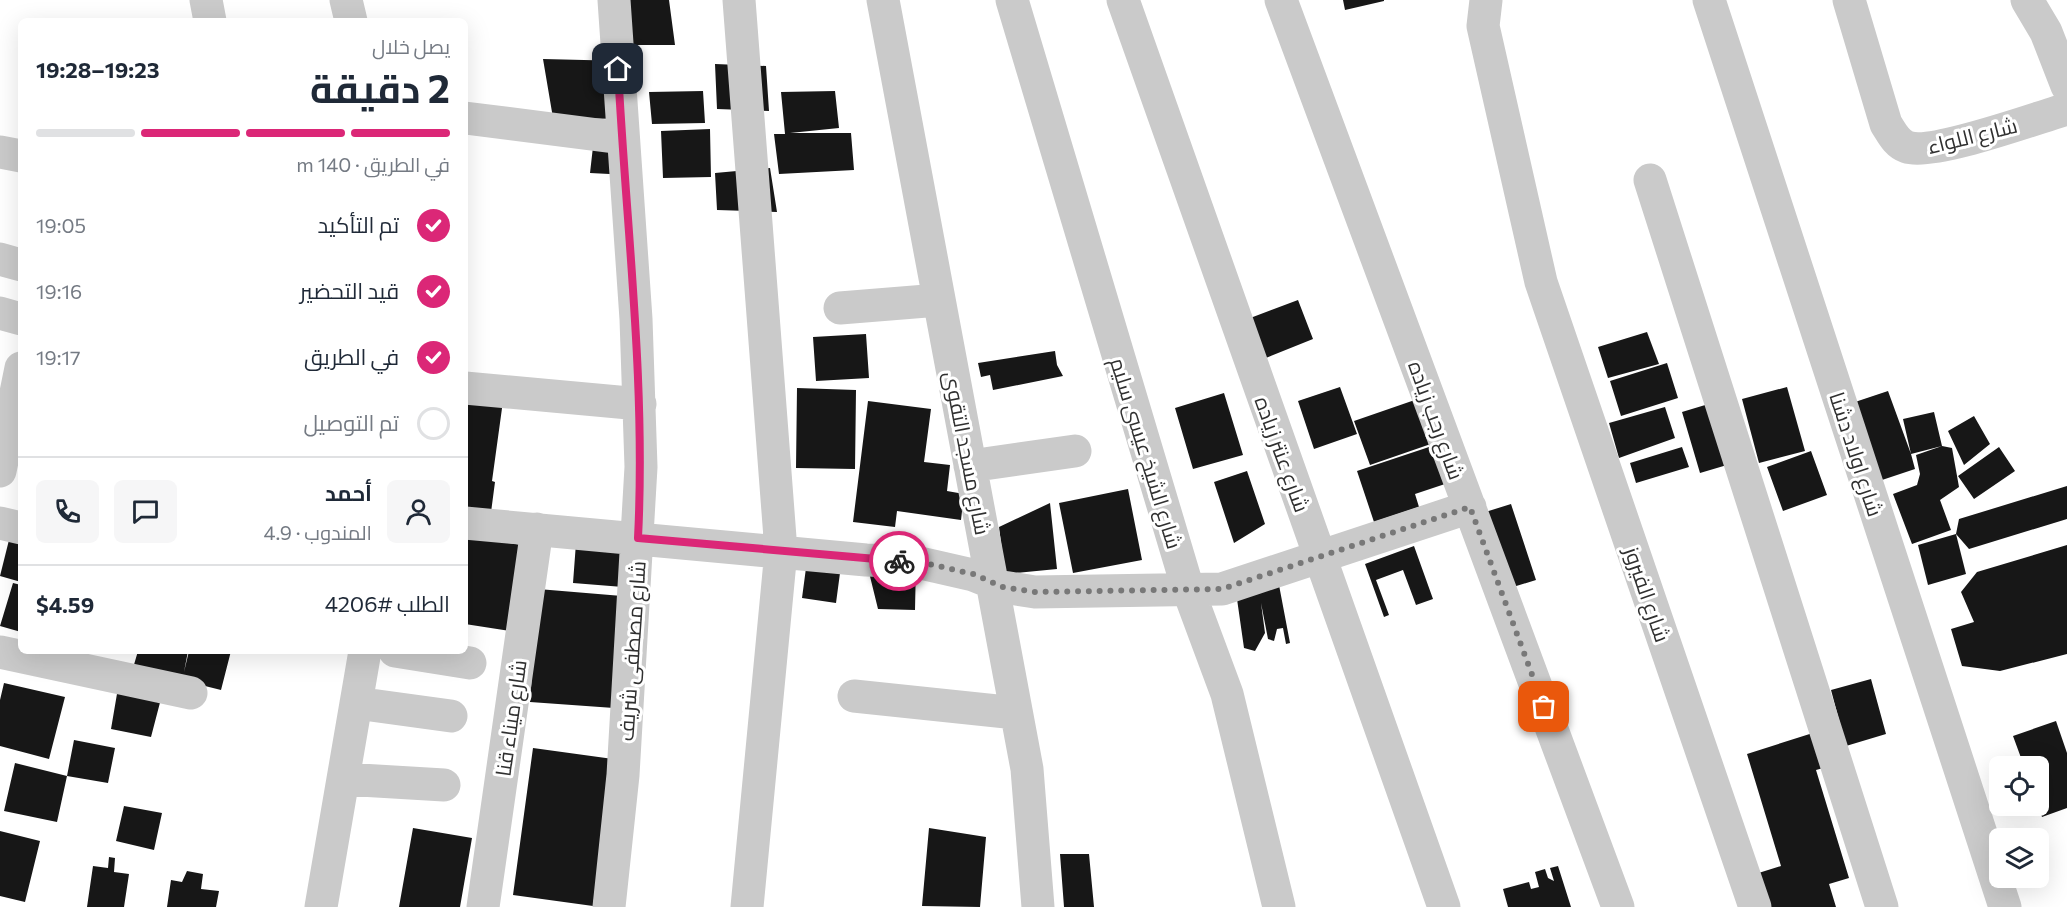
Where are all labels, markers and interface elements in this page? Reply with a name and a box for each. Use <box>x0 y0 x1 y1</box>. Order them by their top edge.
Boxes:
text: يصل خلال <box>372 34 450 58</box>
pin <box>592 43 643 94</box>
icon: home <box>601 52 634 85</box>
text: 19:23–19:28 <box>36 56 160 83</box>
text: 2 دقيقة <box>310 63 450 111</box>
street label: شارع اللواء <box>1924 112 2020 161</box>
text: في الطريق · 140 m <box>296 152 450 176</box>
icon: check <box>417 209 450 242</box>
text: تم التأكيد <box>318 211 399 238</box>
text: 19:05 <box>36 213 86 237</box>
icon: check <box>417 275 450 308</box>
text: قيد التحضير <box>300 277 399 304</box>
text: 19:16 <box>36 279 82 303</box>
icon: check <box>417 341 450 374</box>
text: في الطريق <box>304 343 399 370</box>
text: 19:17 <box>36 345 81 369</box>
street label: شارع الشيخ عيسى سليم <box>1103 354 1188 552</box>
street label: شارع رجب زياده <box>1401 357 1470 484</box>
street label: شارع مسجد التقوى <box>937 369 996 538</box>
street label: شارع اولاد دشنا <box>1822 389 1889 520</box>
street label: شارع عنتر زياده <box>1248 393 1315 516</box>
text: تم التوصيل <box>303 409 399 436</box>
text: أحمد <box>325 479 372 506</box>
button: phone <box>36 480 99 543</box>
button: chat <box>114 480 177 543</box>
button: person <box>387 480 450 543</box>
text: المندوب · 4.9 <box>264 520 372 544</box>
courier <box>869 531 929 591</box>
street label: شارع الفيروز <box>1617 542 1676 646</box>
icon: bike <box>883 545 916 578</box>
street label: شارع مصطفى شريف <box>612 560 653 742</box>
text: الطلب #4206 <box>325 590 450 617</box>
text: $4.59 <box>36 591 94 618</box>
street label: شارع ميناء قنا <box>489 658 534 778</box>
pin <box>1518 681 1569 732</box>
icon: bag <box>1527 690 1560 723</box>
map controls <box>1989 756 2049 888</box>
button: locate <box>1989 756 2049 816</box>
button: layers <box>1989 828 2049 888</box>

